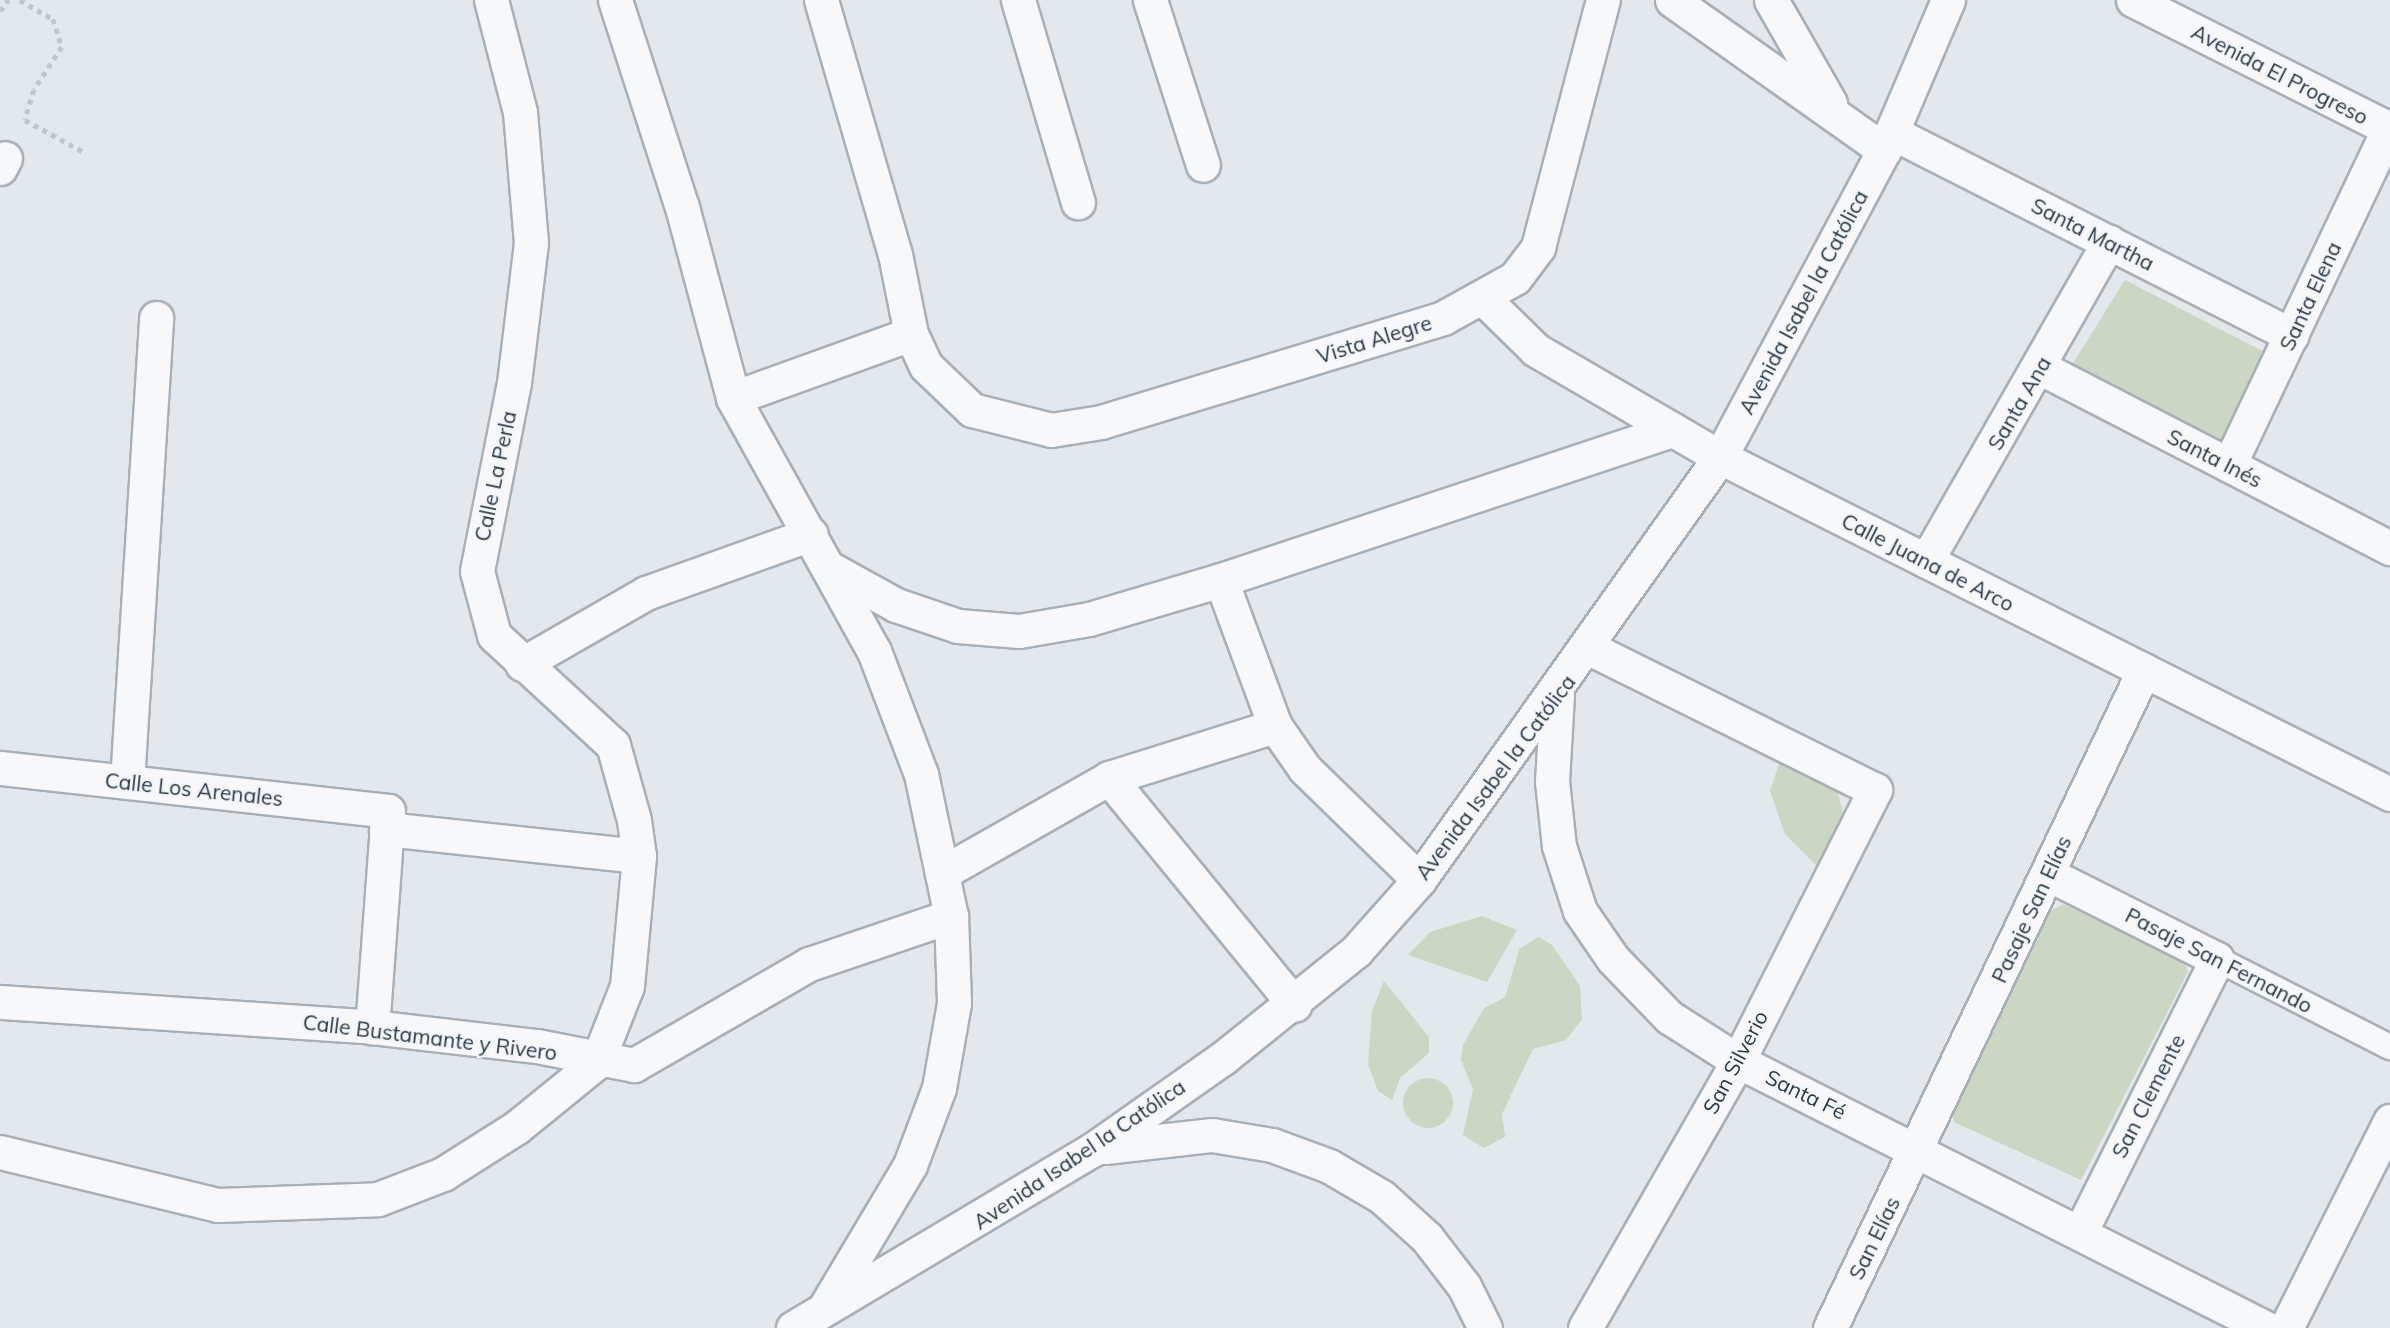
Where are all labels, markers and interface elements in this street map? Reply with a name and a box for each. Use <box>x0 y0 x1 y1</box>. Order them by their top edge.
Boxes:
street label: Avenida El Progreso <box>2187 19 2373 129</box>
street label: Avenida Isabel la Católica <box>1733 186 1873 418</box>
street label: Santa Martha <box>2027 192 2159 276</box>
street label: Santa Elena <box>2274 238 2346 354</box>
street label: Vista Alegre <box>1313 310 1435 368</box>
street label: Santa Ana <box>1982 352 2056 454</box>
street label: Calle La Perla <box>469 408 521 544</box>
street label: Santa Inés <box>2163 423 2267 493</box>
street label: Calle Juana de Arco <box>1838 508 2018 616</box>
street label: Avenida Isabel la Católica <box>1410 670 1580 884</box>
street label: Calle Los Arenales <box>104 767 284 811</box>
street label: Pasaje San Elías <box>1986 831 2076 987</box>
street label: Pasaje San Fernando <box>2121 902 2317 1018</box>
street label: San Silverio <box>1697 1006 1773 1118</box>
street label: Calle Bustamante y Rivero <box>302 1009 558 1065</box>
street label: San Clemente <box>2106 1030 2190 1162</box>
street label: Santa Fé <box>1762 1064 1850 1124</box>
street label: Avenida Isabel la Católica <box>968 1074 1190 1234</box>
street label: San Elías <box>1843 1193 1905 1283</box>

